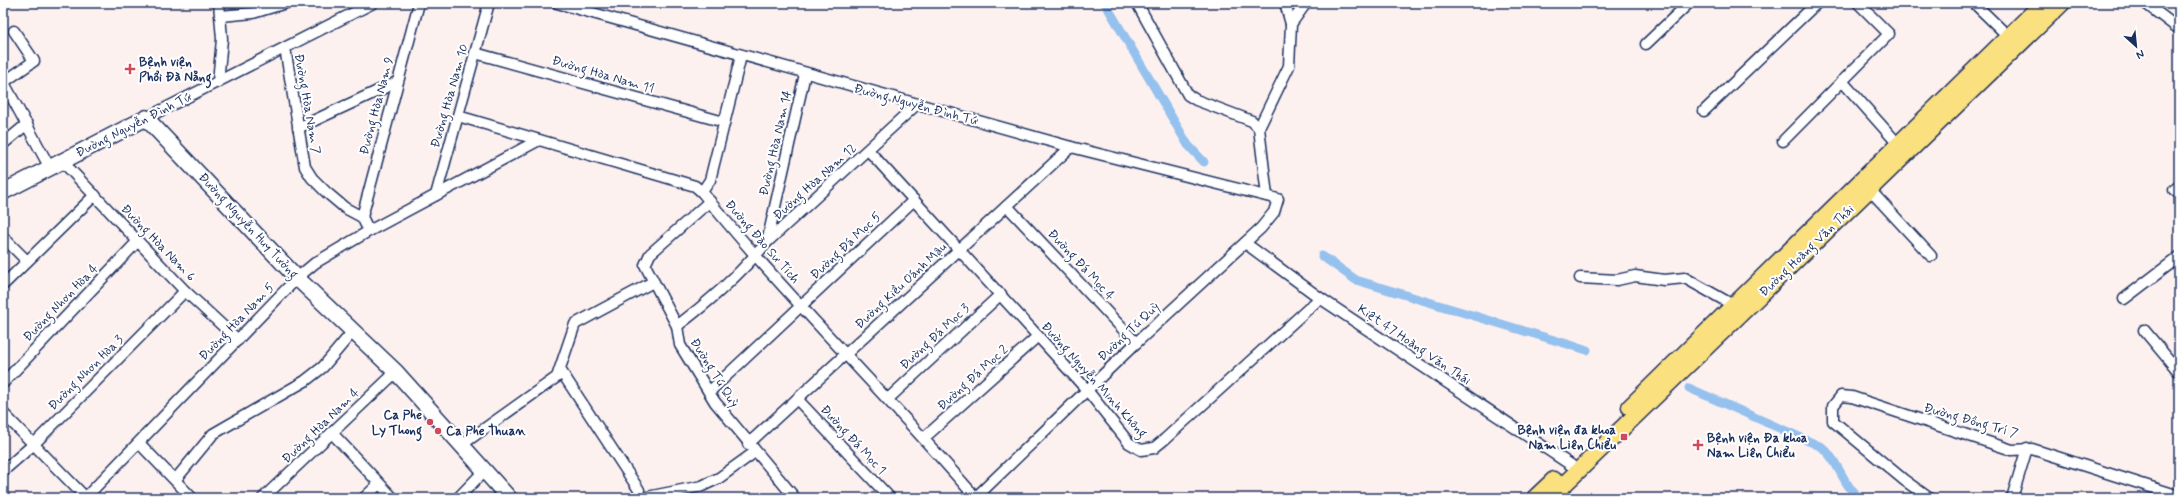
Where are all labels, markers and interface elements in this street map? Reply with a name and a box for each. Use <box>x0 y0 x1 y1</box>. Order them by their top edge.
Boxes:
north arrow <box>2116 26 2156 66</box>
street label: Đường Hòa Nam 10 <box>427 42 475 150</box>
text: N <box>2134 46 2147 62</box>
street label: Đường Hòa Nam 7 <box>288 52 324 156</box>
street label: Đường Hòa Nam 11 <box>549 52 656 100</box>
place label: Bệnh viện Phổi Đà Nẵng <box>139 54 212 89</box>
street label: Đường Hòa Nam 9 <box>356 55 400 157</box>
marker: Bệnh viện Phổi Đà Nẵng <box>124 63 136 75</box>
street label: Đường Nguyễn Đình Tứ <box>851 80 981 132</box>
street label: Đường Nguyễn Đình Tứ <box>73 88 196 163</box>
street label: Đường Hòa Nam 14 <box>756 88 798 198</box>
street label: Đường Hòa Nam 12 <box>770 140 862 226</box>
street label: Đường Nguyễn Huy Tưởng <box>193 169 302 284</box>
street label: Đường Đào Sư Tích <box>719 197 803 289</box>
street label: Đường Hòa Nam 6 <box>115 201 199 287</box>
street label: Đường Hoàng Văn Thái <box>1756 201 1859 302</box>
street label: Đường Đá Mọc 5 <box>807 208 887 285</box>
street label: Đường Đá Mọc 4 <box>1042 226 1119 306</box>
street label: Đường Kiều Oánh Mậu <box>852 239 952 334</box>
street label: Đường Nhơn Hòa 4 <box>20 260 104 347</box>
street label: Đường Hòa Nam 5 <box>195 279 280 366</box>
street label: Đường Tú Quỳ <box>1094 299 1165 367</box>
street label: Đường Đá Mọc 3 <box>896 300 975 375</box>
street label: Kiệt 47 Hoàng Văn Thái <box>1353 301 1474 391</box>
street label: Đường Nguyễn Minh Không <box>1036 318 1151 443</box>
street label: Đường Nhơn Hòa 3 <box>45 332 129 416</box>
street label: Đường Tú Quỳ <box>684 335 742 412</box>
street label: Đường Đá Mọc 2 <box>934 341 1014 416</box>
street label: Đường Hòa Nam 4 <box>279 384 365 469</box>
street label: Đường Đồng Trí 7 <box>1921 399 2020 445</box>
street label: Đường Đá Mọc 1 <box>815 401 890 480</box>
place label: Ca Phe Ly Thong <box>372 407 422 442</box>
marker: Ca Phe Ly Thong <box>425 417 435 427</box>
place label: Bệnh viện đa khoa Nam Liên Chiểu <box>1517 422 1616 454</box>
place label: Ca Phe Thuan <box>446 423 527 440</box>
marker: Ca Phe Thuan <box>433 426 443 436</box>
place label: Bệnh viện Đa khoa Nam Liên Chiểu <box>1707 430 1808 462</box>
marker: Bệnh viện đa khoa Nam Liên Chiểu <box>1619 432 1629 442</box>
marker: Bệnh viện Đa khoa Nam Liên Chiểu <box>1692 439 1704 451</box>

